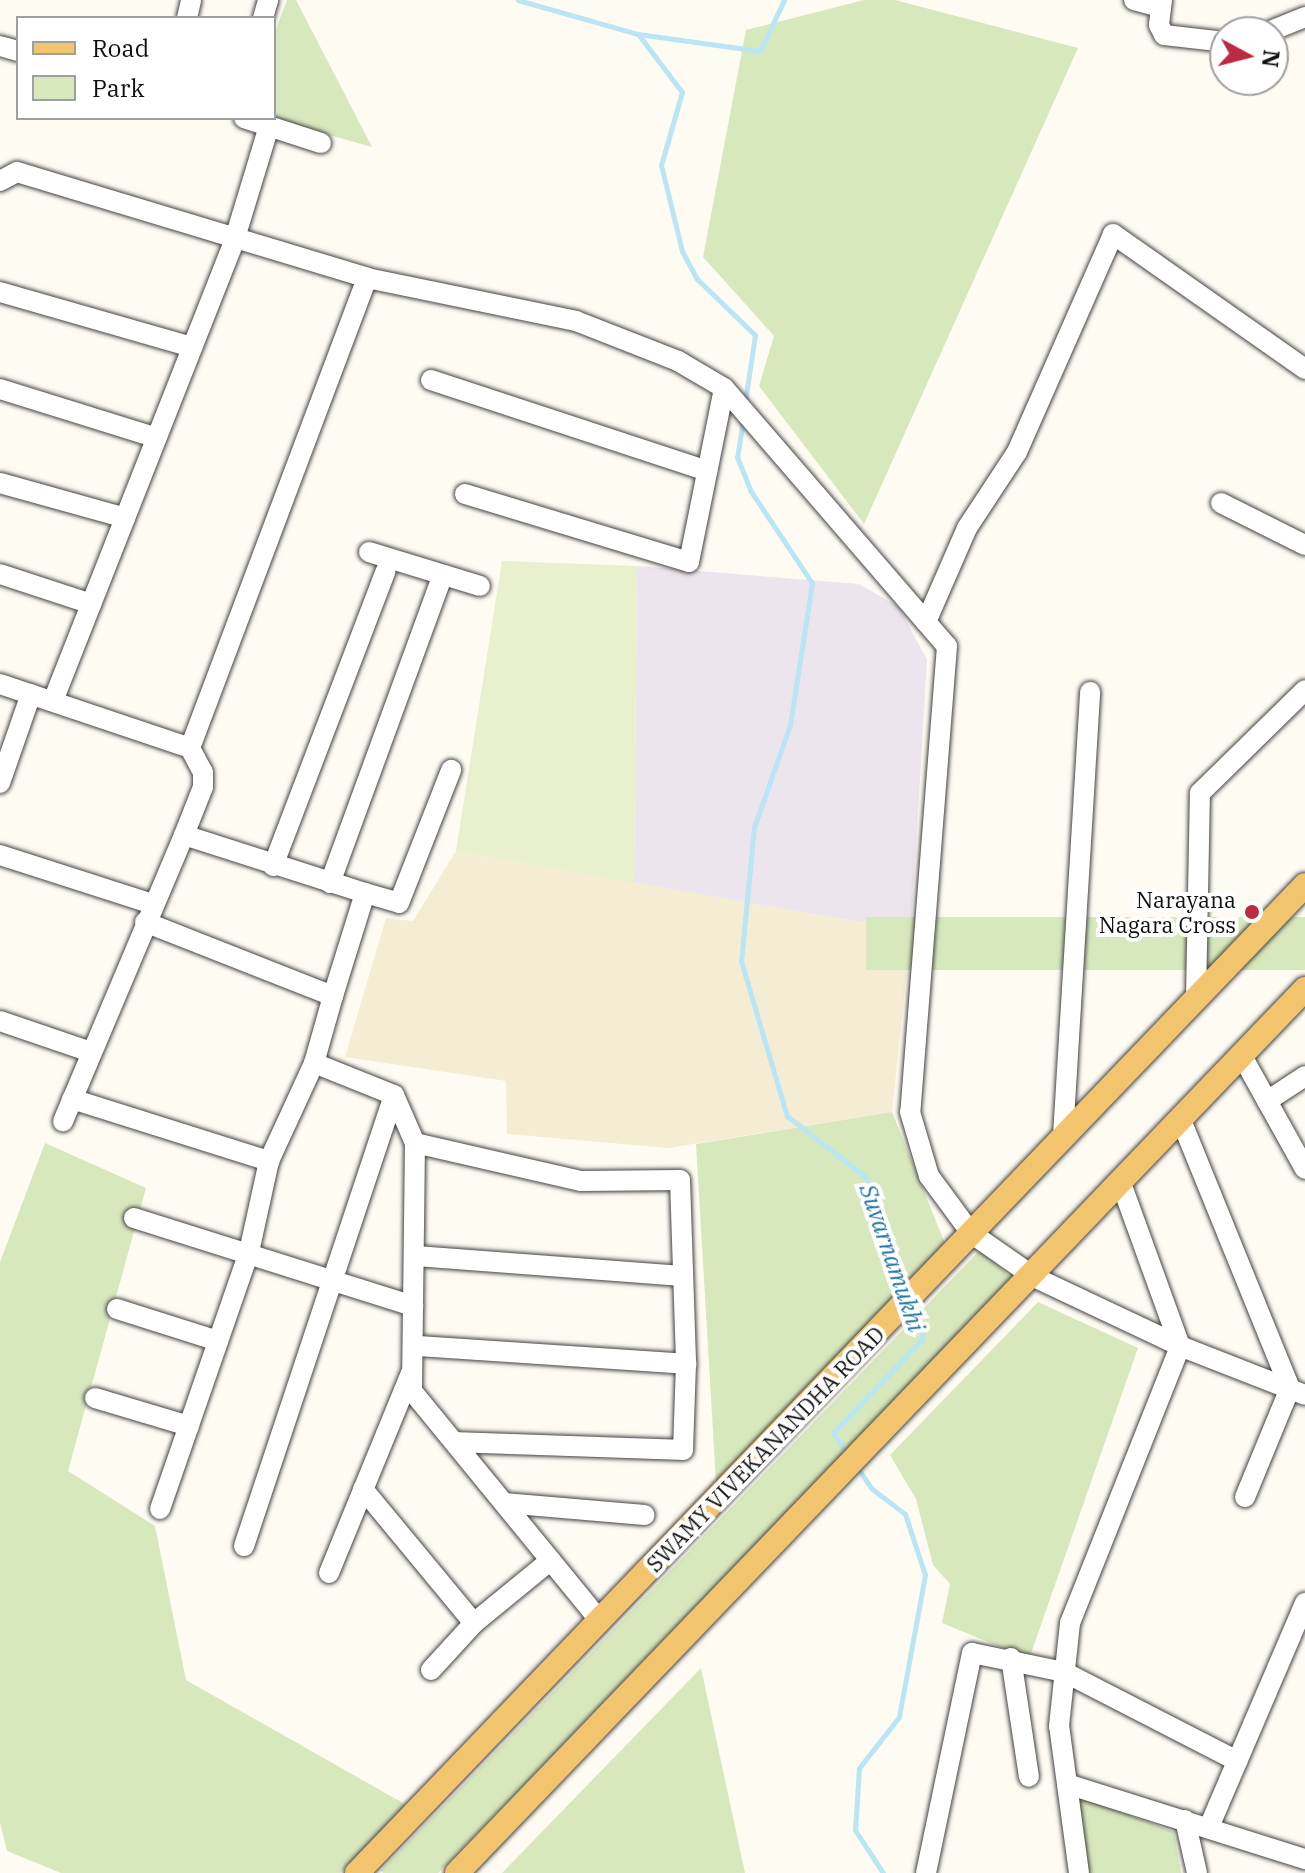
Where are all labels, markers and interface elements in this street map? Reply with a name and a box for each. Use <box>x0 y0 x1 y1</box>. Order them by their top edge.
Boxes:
legend <box>16 16 276 120</box>
north arrow <box>1209 16 1289 96</box>
text: Road <box>92 32 149 64</box>
text: N <box>1256 48 1287 69</box>
text: Park <box>92 72 144 104</box>
place label: Narayana Nagara Cross <box>1099 886 1236 938</box>
marker: Narayana Nagara Cross <box>1243 903 1261 921</box>
water label: Suvarnamukhi <box>853 1180 931 1336</box>
street label: SWAMY VIVEKANANDHA ROAD <box>641 1321 889 1577</box>

